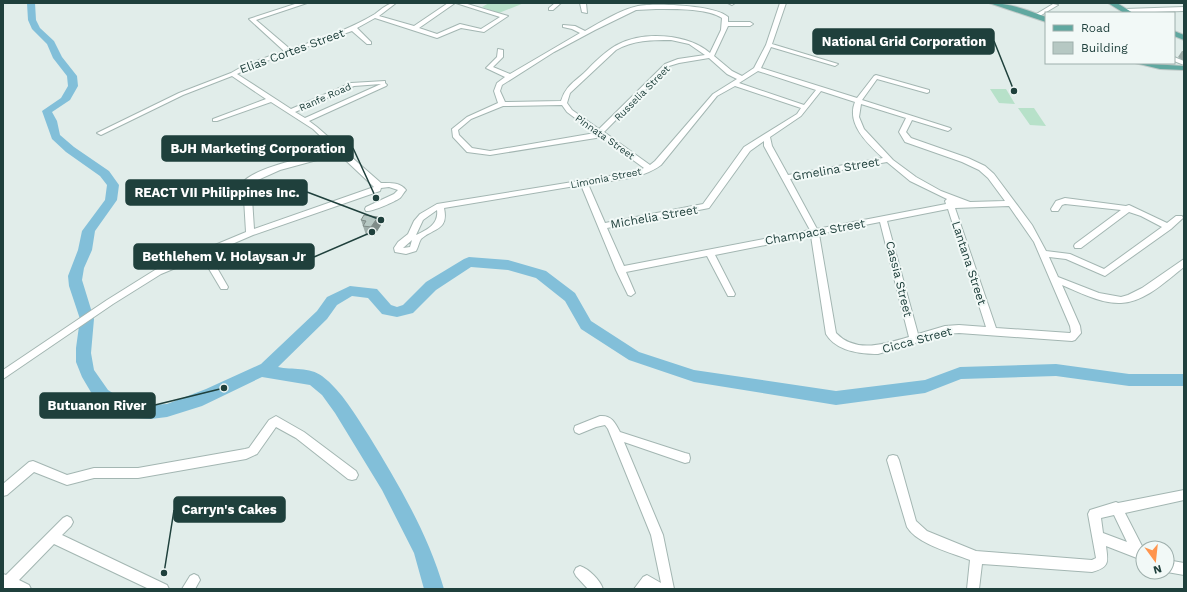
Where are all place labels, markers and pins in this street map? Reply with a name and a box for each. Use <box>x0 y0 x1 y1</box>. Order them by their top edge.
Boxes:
callout: National Grid Corporation <box>813 29 994 54</box>
callout: BJH Marketing Corporation <box>162 136 353 161</box>
callout: REACT VII Philippines Inc. <box>126 180 307 205</box>
callout: Bethlehem V. Holaysan Jr <box>134 244 314 269</box>
callout: Butuanon River <box>40 393 155 418</box>
callout: Carryn's Cakes <box>174 497 285 522</box>

